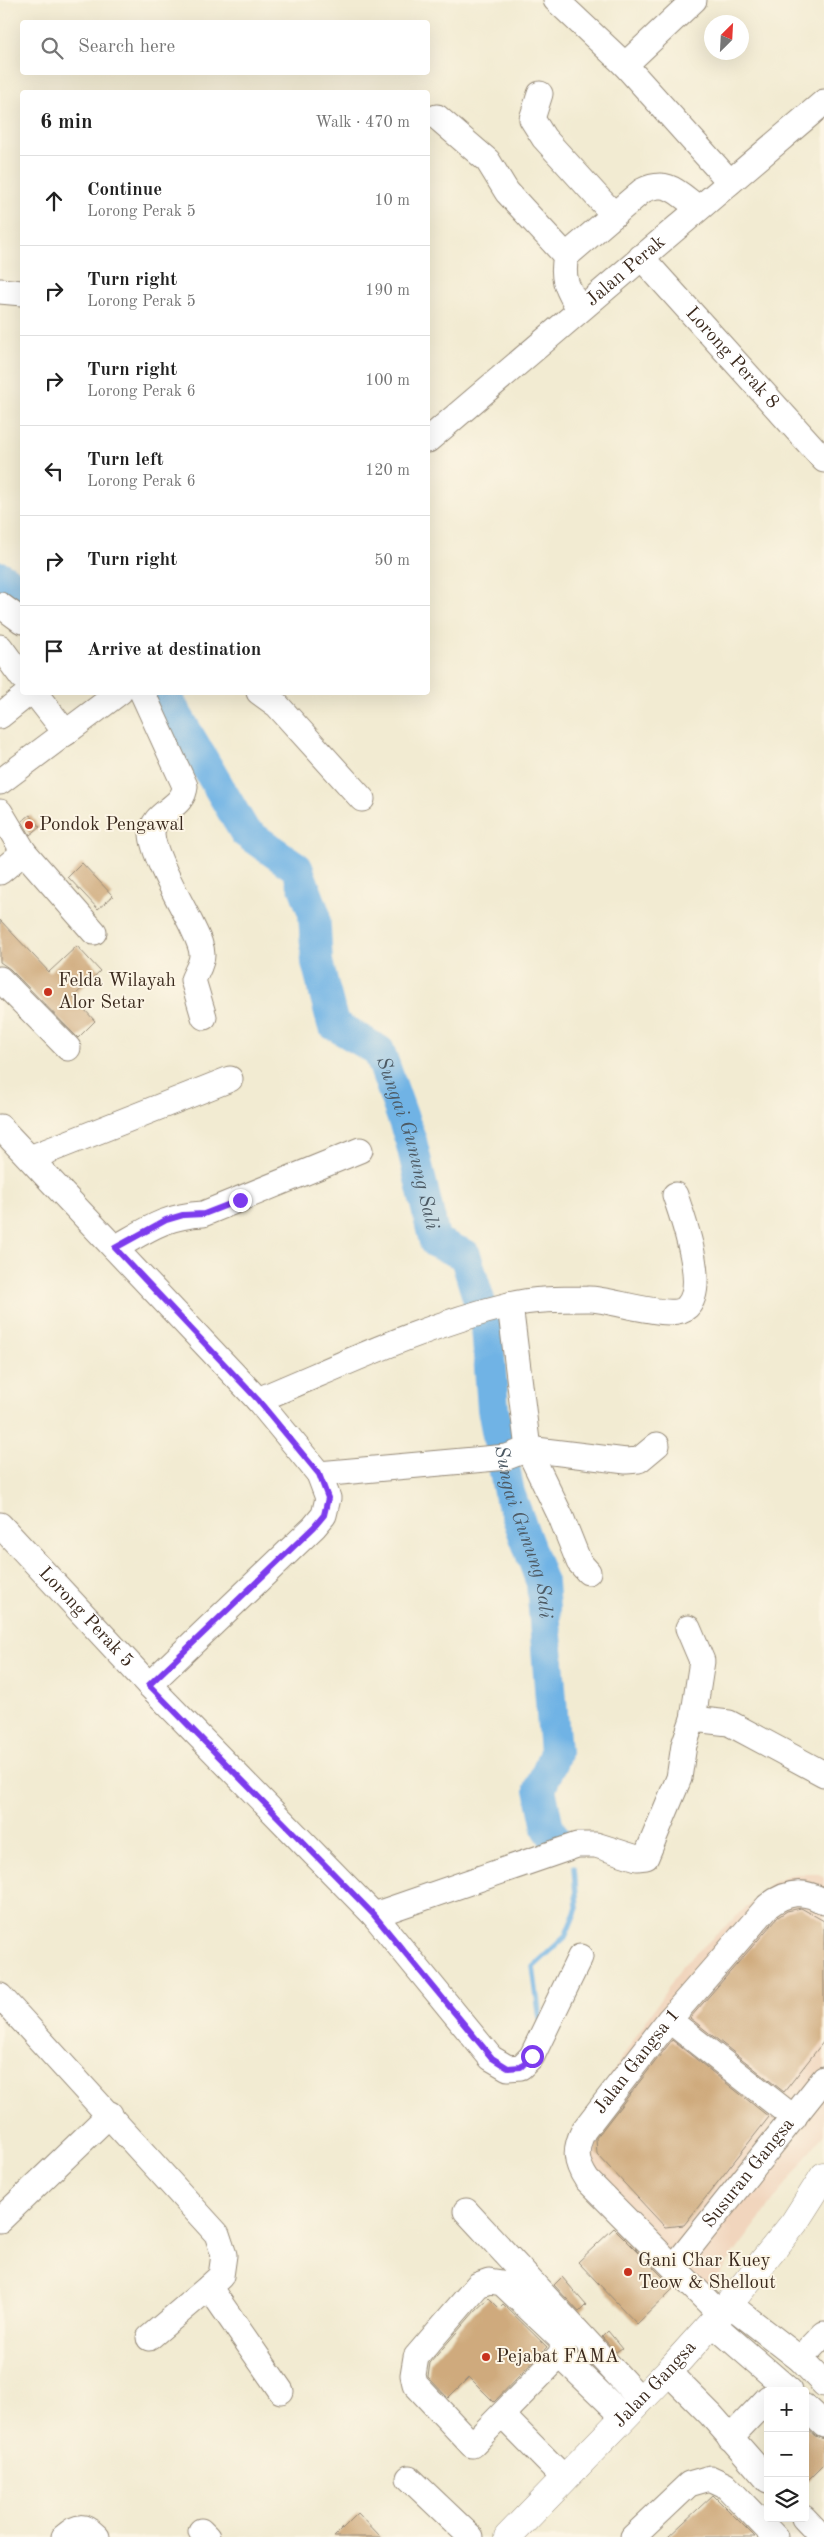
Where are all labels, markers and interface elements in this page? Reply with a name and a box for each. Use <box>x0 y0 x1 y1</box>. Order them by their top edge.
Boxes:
north arrow <box>704 15 749 60</box>
search box <box>20 20 430 75</box>
icon: search <box>38 34 66 62</box>
text: Search here <box>78 38 175 57</box>
text: 6 min <box>40 112 93 133</box>
text: Walk · 470 m <box>315 115 410 131</box>
text: Continue <box>87 181 162 200</box>
icon: ahead <box>40 187 68 215</box>
text: 10 m <box>374 193 410 209</box>
text: Lorong Perak 5 <box>87 204 196 220</box>
street label: Jalan Perak <box>582 232 669 310</box>
text: Turn right <box>87 271 177 290</box>
icon: right <box>40 277 68 305</box>
text: 190 m <box>365 283 410 299</box>
text: Lorong Perak 5 <box>87 294 196 310</box>
street label: Lorong Perak 8 <box>682 304 782 412</box>
text: Turn right <box>87 361 177 380</box>
icon: right <box>40 367 68 395</box>
text: 100 m <box>365 373 410 389</box>
text: Lorong Perak 6 <box>87 384 196 400</box>
text: Turn left <box>87 451 164 470</box>
icon: left <box>40 457 68 485</box>
text: 120 m <box>365 463 410 479</box>
text: Lorong Perak 6 <box>87 474 196 490</box>
icon: right <box>40 547 68 575</box>
text: Turn right <box>87 551 177 570</box>
text: 50 m <box>374 553 410 569</box>
icon: arrive <box>40 637 68 665</box>
text: Arrive at destination <box>87 641 261 660</box>
place label: Pondok Pengawal <box>39 816 184 835</box>
marker: Pondok Pengawal <box>23 819 35 831</box>
place label: Felda Wilayah Alor Setar <box>58 972 176 1013</box>
marker: Felda Wilayah Alor Setar <box>42 986 54 998</box>
water label: Sungai Gunung Sali <box>372 1054 442 1232</box>
route end <box>229 1189 252 1212</box>
water label: Sungai Gunung Sali <box>490 1444 555 1620</box>
street label: Lorong Perak 5 <box>35 1563 137 1671</box>
street label: Jalan Gangsa 1 <box>591 2005 684 2117</box>
route start <box>521 2045 544 2068</box>
street label: Susuran Gangsa <box>700 2114 799 2232</box>
place label: Gani Char Kuey Teow & Shellout <box>638 2252 776 2293</box>
marker: Gani Char Kuey Teow & Shellout <box>622 2266 634 2278</box>
street label: Jalan Gangsa <box>610 2337 701 2431</box>
place label: Pejabat FAMA <box>496 2348 620 2367</box>
marker: Pejabat FAMA <box>480 2351 492 2363</box>
map controls <box>764 2387 809 2522</box>
button: + <box>764 2387 809 2432</box>
button: − <box>764 2432 809 2477</box>
button: layers <box>764 2477 809 2522</box>

